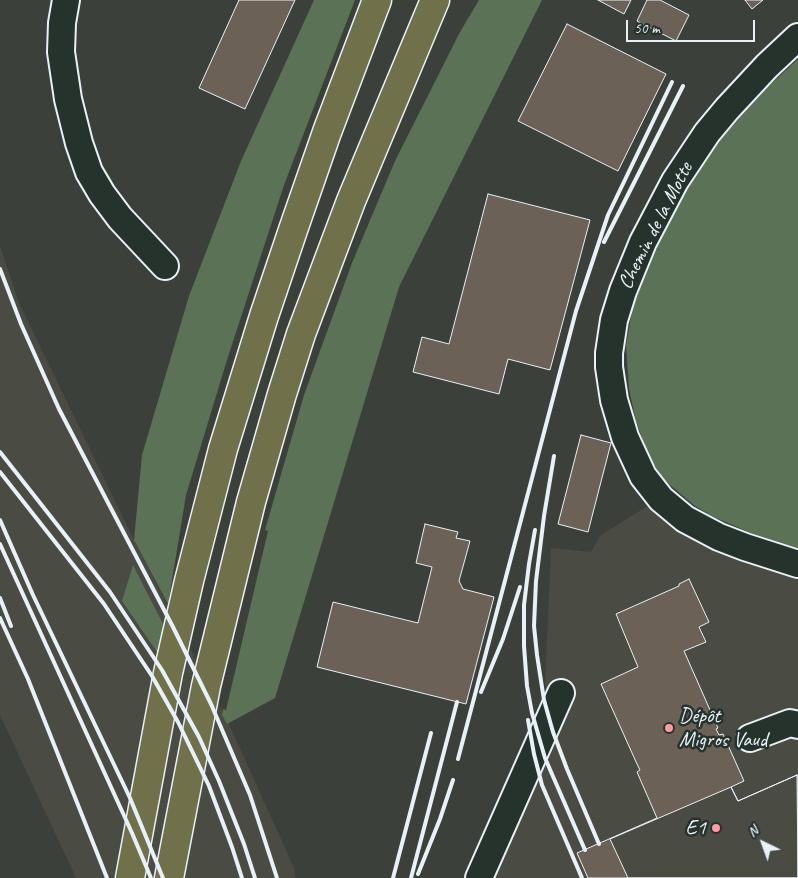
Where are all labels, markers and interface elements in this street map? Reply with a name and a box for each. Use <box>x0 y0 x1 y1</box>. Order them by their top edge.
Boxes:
scale bar <box>628 10 757 42</box>
text: 50 m <box>634 19 660 38</box>
street label: Chemin de la Motte <box>613 158 699 294</box>
place label: Dépôt Migros Vaud <box>679 703 767 753</box>
marker: Dépôt Migros Vaud <box>663 722 675 734</box>
place label: E1 <box>685 815 706 841</box>
north arrow <box>738 818 788 868</box>
marker: E1 <box>710 822 722 834</box>
text: N <box>744 822 762 841</box>

